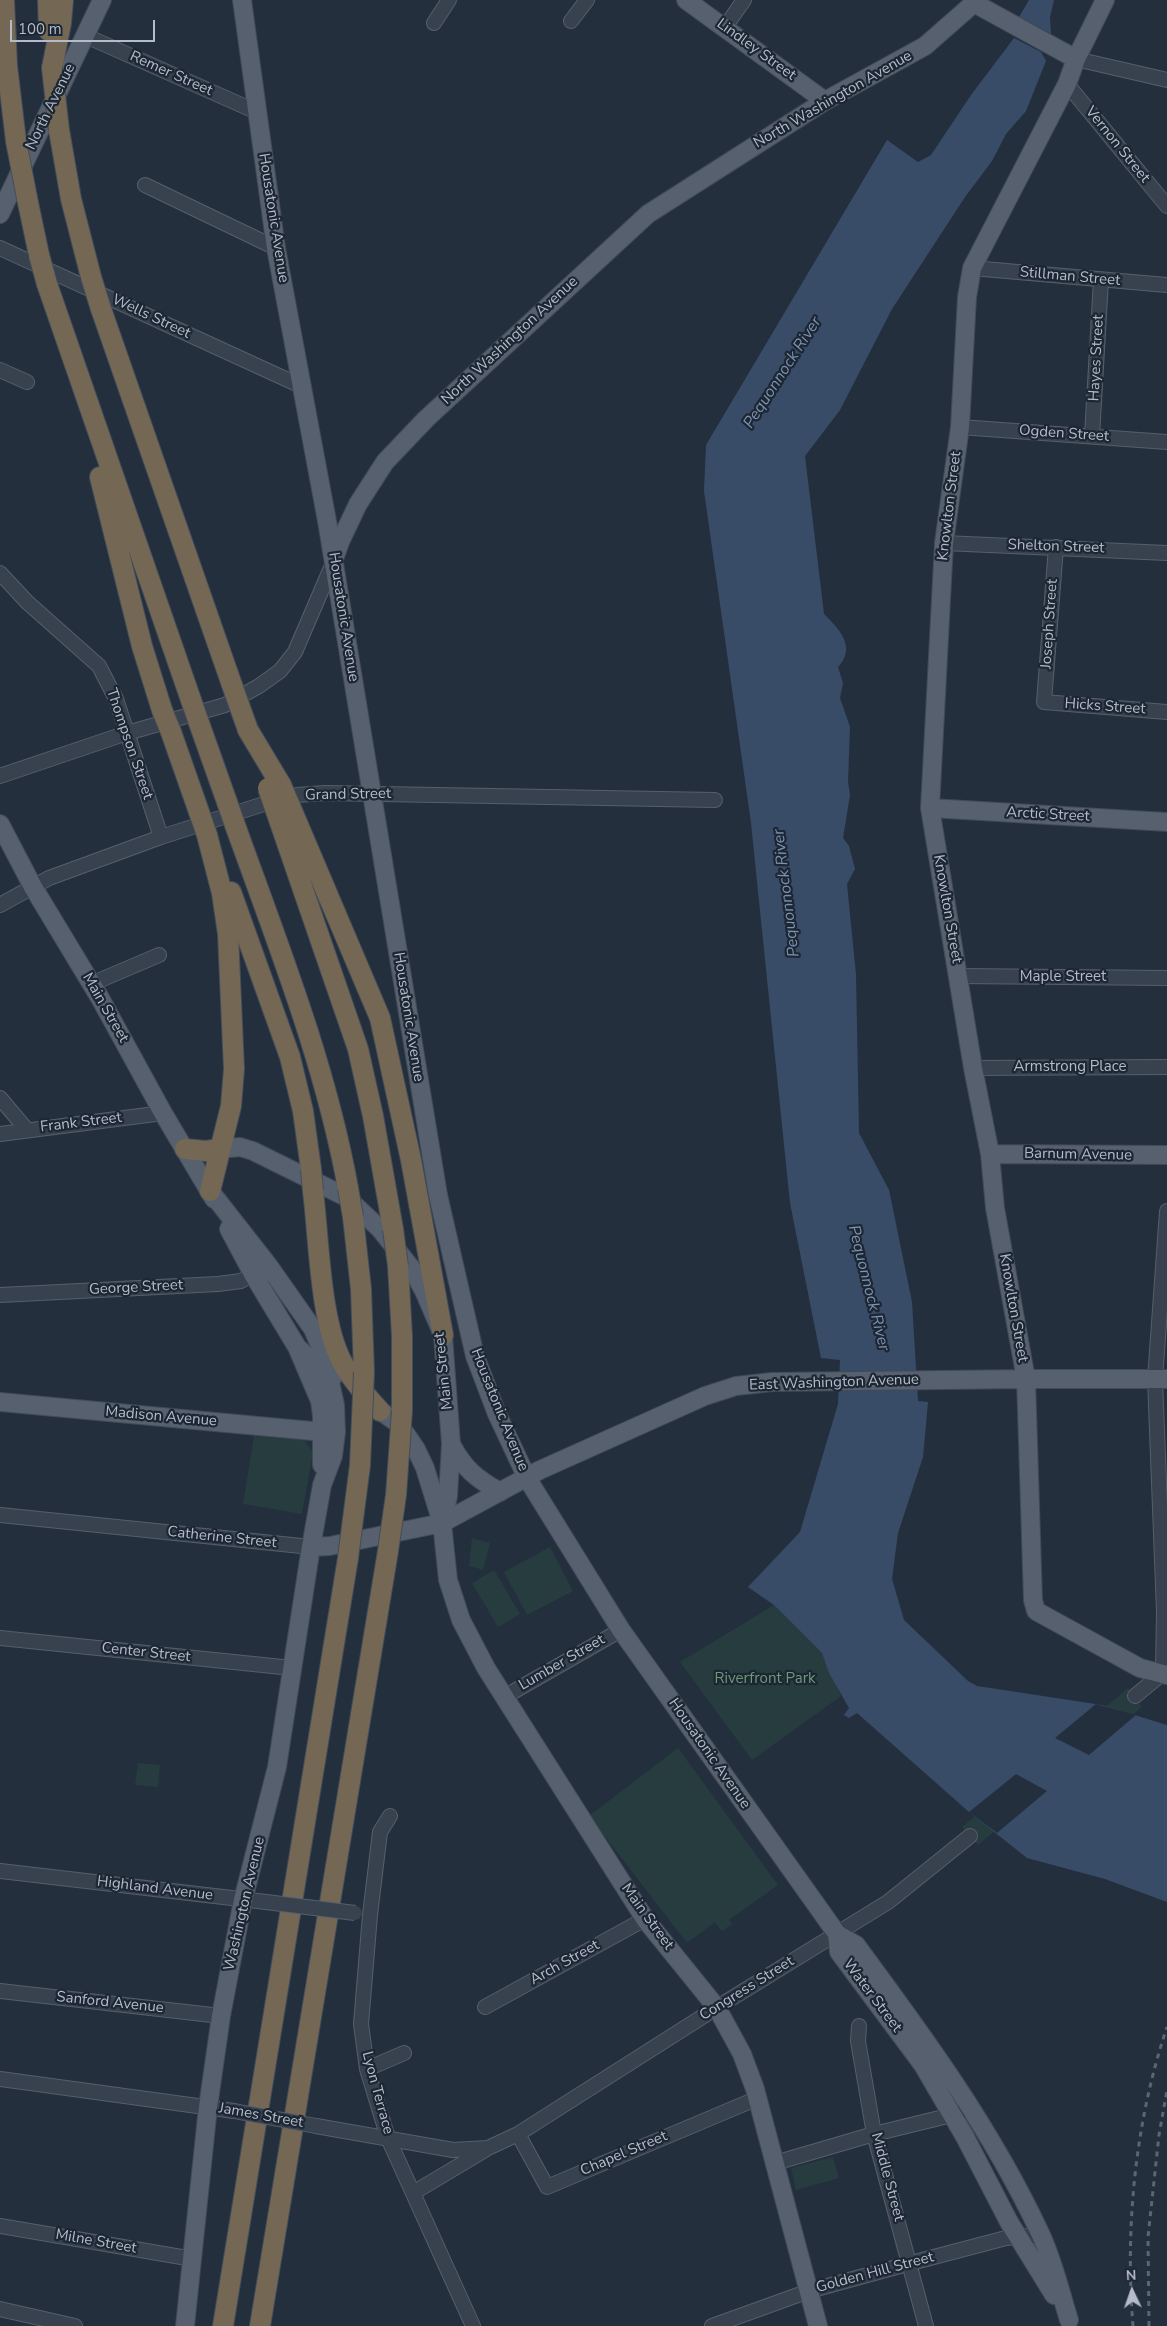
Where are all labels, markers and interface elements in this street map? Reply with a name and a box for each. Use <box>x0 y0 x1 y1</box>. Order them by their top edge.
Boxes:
scale bar <box>12 10 158 42</box>
street label: Lindley Street <box>713 15 799 85</box>
text: 100 m <box>18 19 62 39</box>
street label: North Washington Avenue <box>751 47 915 153</box>
street label: Remer Street <box>127 48 215 100</box>
street label: North Avenue <box>22 61 80 153</box>
street label: Vernon Street <box>1081 103 1153 187</box>
street label: Housatonic Avenue <box>254 152 292 284</box>
street label: Stillman Street <box>1019 264 1121 290</box>
street label: North Washington Avenue <box>438 273 582 409</box>
street label: Wells Street <box>109 291 193 343</box>
water label: Pequonnock River <box>740 314 826 432</box>
street label: Hayes Street <box>1086 314 1108 402</box>
street label: Ogden Street <box>1018 422 1110 446</box>
street label: Knowlton Street <box>934 450 966 562</box>
street label: Shelton Street <box>1007 536 1105 558</box>
street label: Housatonic Avenue <box>324 551 362 683</box>
street label: Joseph Street <box>1038 578 1062 670</box>
street label: Thompson Street <box>102 686 156 802</box>
street label: Hicks Street <box>1064 695 1146 719</box>
street label: Grand Street <box>305 785 391 805</box>
street label: Arctic Street <box>1006 804 1090 826</box>
water label: Pequonnock River <box>770 828 804 958</box>
street label: Knowlton Street <box>929 853 965 965</box>
street label: Housatonic Avenue <box>389 951 427 1083</box>
street label: Maple Street <box>1020 968 1106 986</box>
street label: Main Street <box>78 970 132 1046</box>
street label: Armstrong Place <box>1014 1058 1126 1076</box>
street label: Frank Street <box>39 1109 123 1137</box>
street label: Barnum Avenue <box>1024 1145 1132 1165</box>
water label: Pequonnock River <box>843 1223 893 1353</box>
street label: Knowlton Street <box>995 1252 1031 1364</box>
street label: George Street <box>89 1277 183 1299</box>
street label: Main Street <box>431 1331 457 1411</box>
street label: Housatonic Avenue <box>466 1346 532 1474</box>
street label: East Washington Avenue <box>749 1371 919 1395</box>
street label: Madison Avenue <box>104 1403 218 1431</box>
street label: Catherine Street <box>167 1523 277 1553</box>
street label: Lumber Street <box>516 1631 608 1695</box>
street label: Center Street <box>101 1639 191 1667</box>
park label: Riverfront Park <box>714 1670 816 1688</box>
street label: Housatonic Avenue <box>664 1695 754 1813</box>
street label: Washington Avenue <box>221 1835 269 1973</box>
street label: Highland Avenue <box>96 1873 214 1905</box>
street label: Main Street <box>617 1880 677 1954</box>
street label: Arch Street <box>527 1937 603 1989</box>
street label: Congress Street <box>697 1953 797 2025</box>
street label: Water Street <box>839 1956 905 2036</box>
street label: Sanford Avenue <box>55 1988 165 2018</box>
street label: Lyon Terrace <box>357 2050 397 2136</box>
street label: James Street <box>217 2100 305 2132</box>
street label: Chapel Street <box>578 2128 670 2180</box>
street label: Middle Street <box>867 2131 907 2223</box>
street label: Milne Street <box>54 2226 138 2258</box>
street label: Golden Hill Street <box>814 2249 936 2297</box>
north arrow <box>1107 2266 1157 2316</box>
text: N <box>1125 2266 1137 2285</box>

